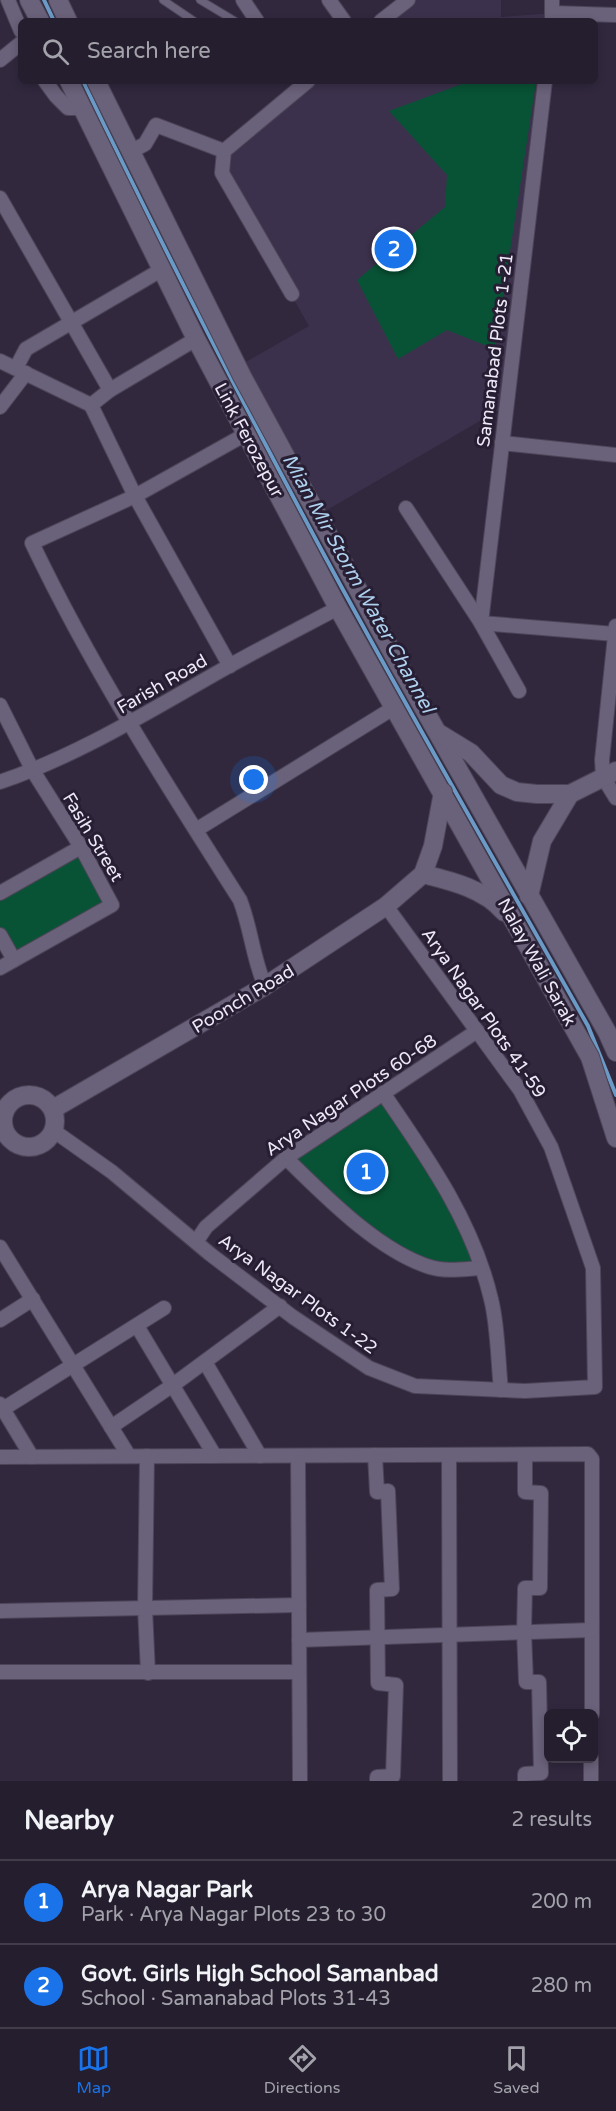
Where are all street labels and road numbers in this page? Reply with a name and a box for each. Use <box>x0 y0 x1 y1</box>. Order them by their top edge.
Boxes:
street label: Samanabad Plots 1-21 <box>472 252 518 448</box>
street label: Link Ferozepur <box>210 379 288 501</box>
street label: Farish Road <box>113 649 211 719</box>
street label: Fasih Street <box>58 789 128 886</box>
street label: Nalay Wali Sarak <box>493 894 581 1030</box>
street label: Arya Nagar Plots 41-59 <box>417 924 551 1102</box>
street label: Poonch Road <box>188 960 298 1038</box>
street label: Arya Nagar Plots 60-68 <box>261 1029 441 1161</box>
street label: Arya Nagar Plots 1-22 <box>214 1229 382 1359</box>

